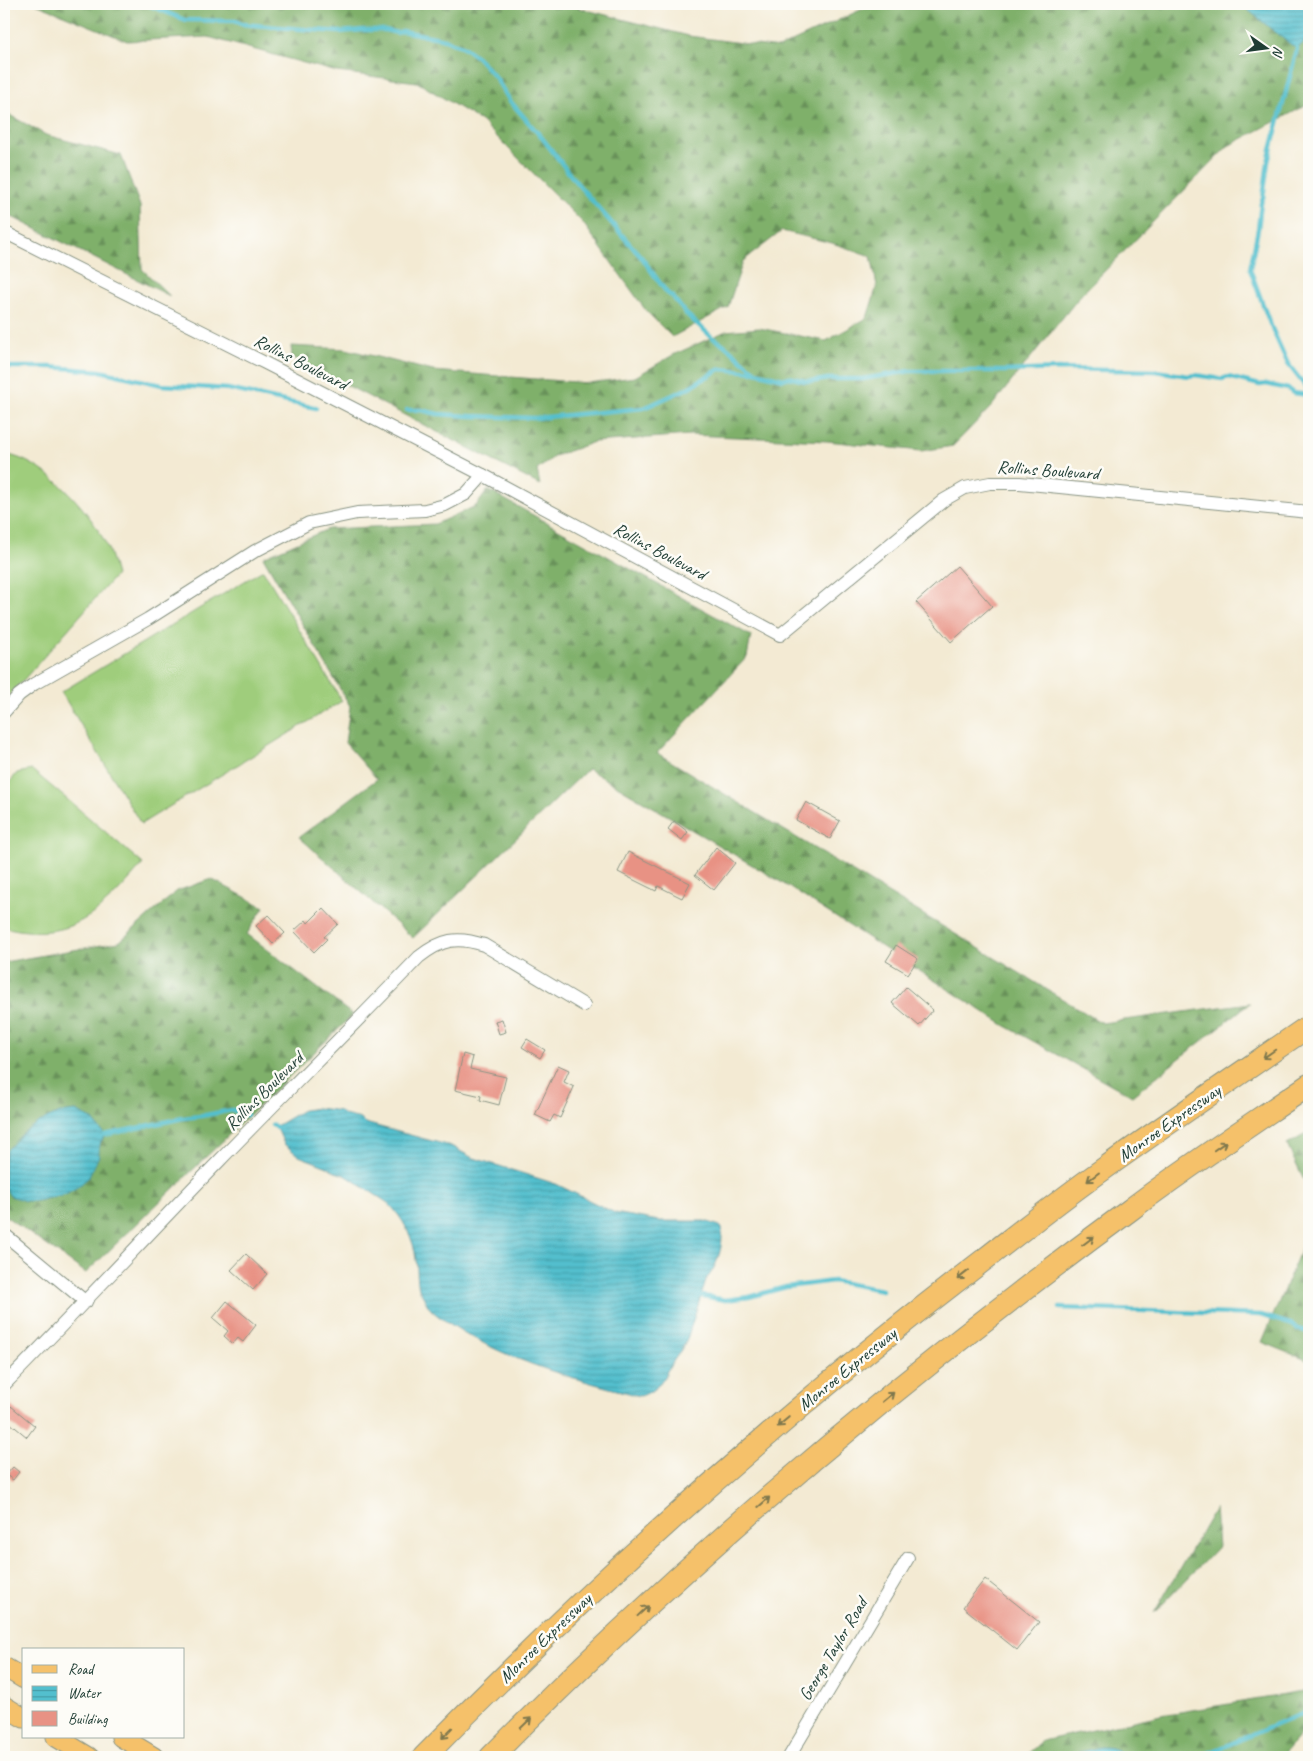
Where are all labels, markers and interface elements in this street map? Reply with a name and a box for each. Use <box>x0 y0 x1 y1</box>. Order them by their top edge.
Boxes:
north arrow <box>1240 22 1290 72</box>
text: N <box>1268 45 1287 60</box>
street label: Rollins Boulevard <box>251 329 354 396</box>
street label: Rollins Boulevard <box>996 455 1103 485</box>
street label: Rollins Boulevard <box>610 517 713 586</box>
street label: Rollins Boulevard <box>220 1045 310 1135</box>
one-way arrow <box>1262 1049 1276 1059</box>
street label: Monroe Expressway <box>1113 1078 1226 1166</box>
one-way arrow <box>1213 1141 1227 1151</box>
one-way arrow <box>1086 1172 1100 1182</box>
one-way arrow <box>1081 1236 1095 1246</box>
one-way arrow <box>957 1270 970 1281</box>
street label: Monroe Expressway <box>793 1321 902 1415</box>
one-way arrow <box>881 1391 894 1402</box>
one-way arrow <box>777 1416 790 1427</box>
one-way arrow <box>758 1496 771 1508</box>
street label: Monroe Expressway <box>494 1587 597 1688</box>
street label: George Taylor Road <box>794 1591 874 1704</box>
one-way arrow <box>637 1605 650 1617</box>
legend <box>22 1648 185 1738</box>
text: Road <box>68 1660 95 1679</box>
text: Water <box>68 1684 102 1703</box>
text: Building <box>68 1710 108 1729</box>
one-way arrow <box>520 1717 532 1729</box>
one-way arrow <box>441 1727 453 1740</box>

